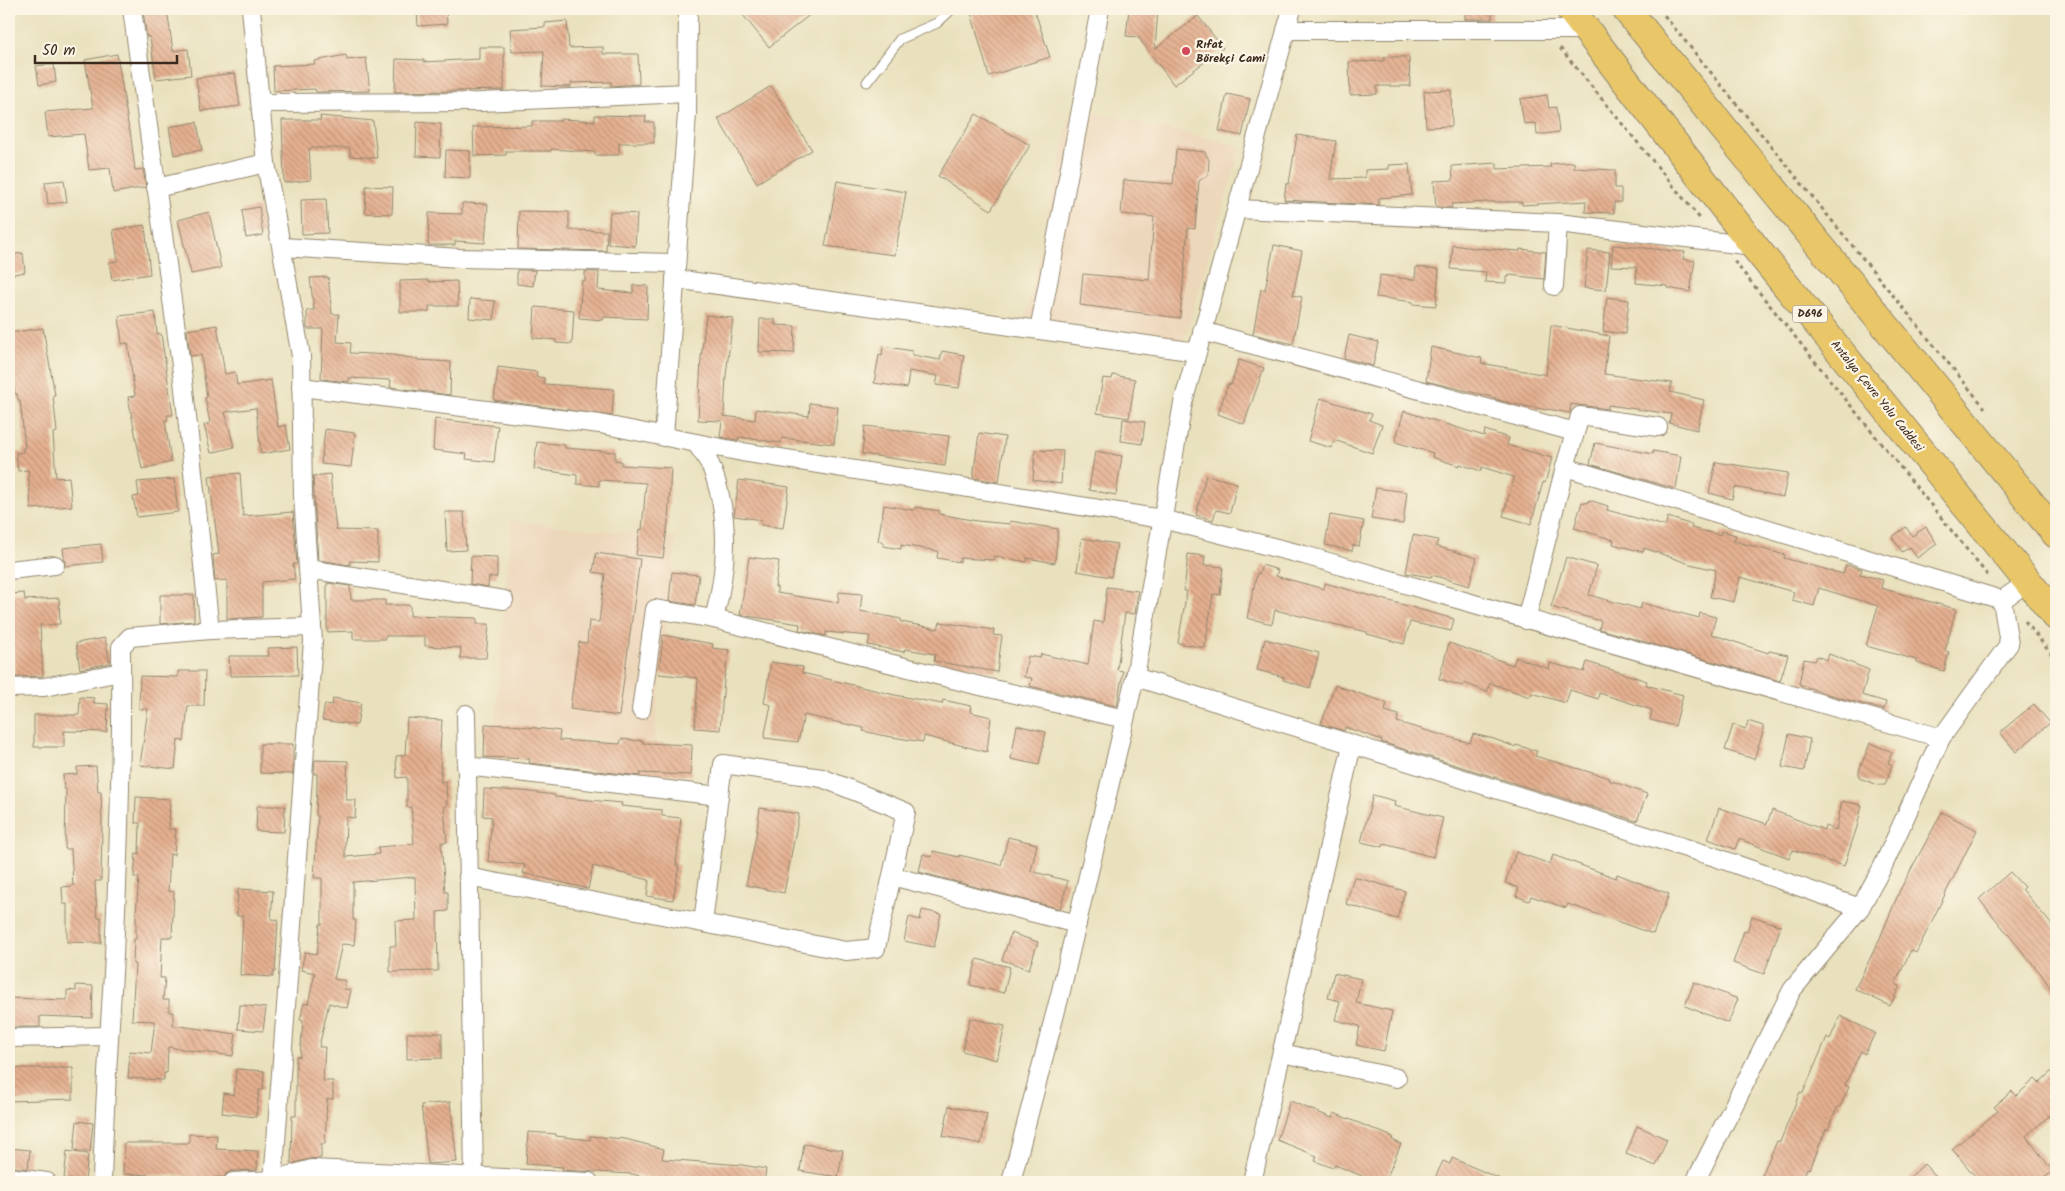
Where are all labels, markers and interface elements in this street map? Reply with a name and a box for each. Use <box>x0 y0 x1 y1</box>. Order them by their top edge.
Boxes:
scale bar <box>35 32 178 64</box>
place label: Rıfat Börekçi Cami <box>1196 35 1266 68</box>
text: 50 m <box>42 39 76 63</box>
marker: Rıfat Börekçi Cami <box>1180 45 1192 57</box>
road number: D696 <box>1792 306 1828 322</box>
street label: Antalya Çevre Yolu Caddesi <box>1826 336 1929 457</box>

